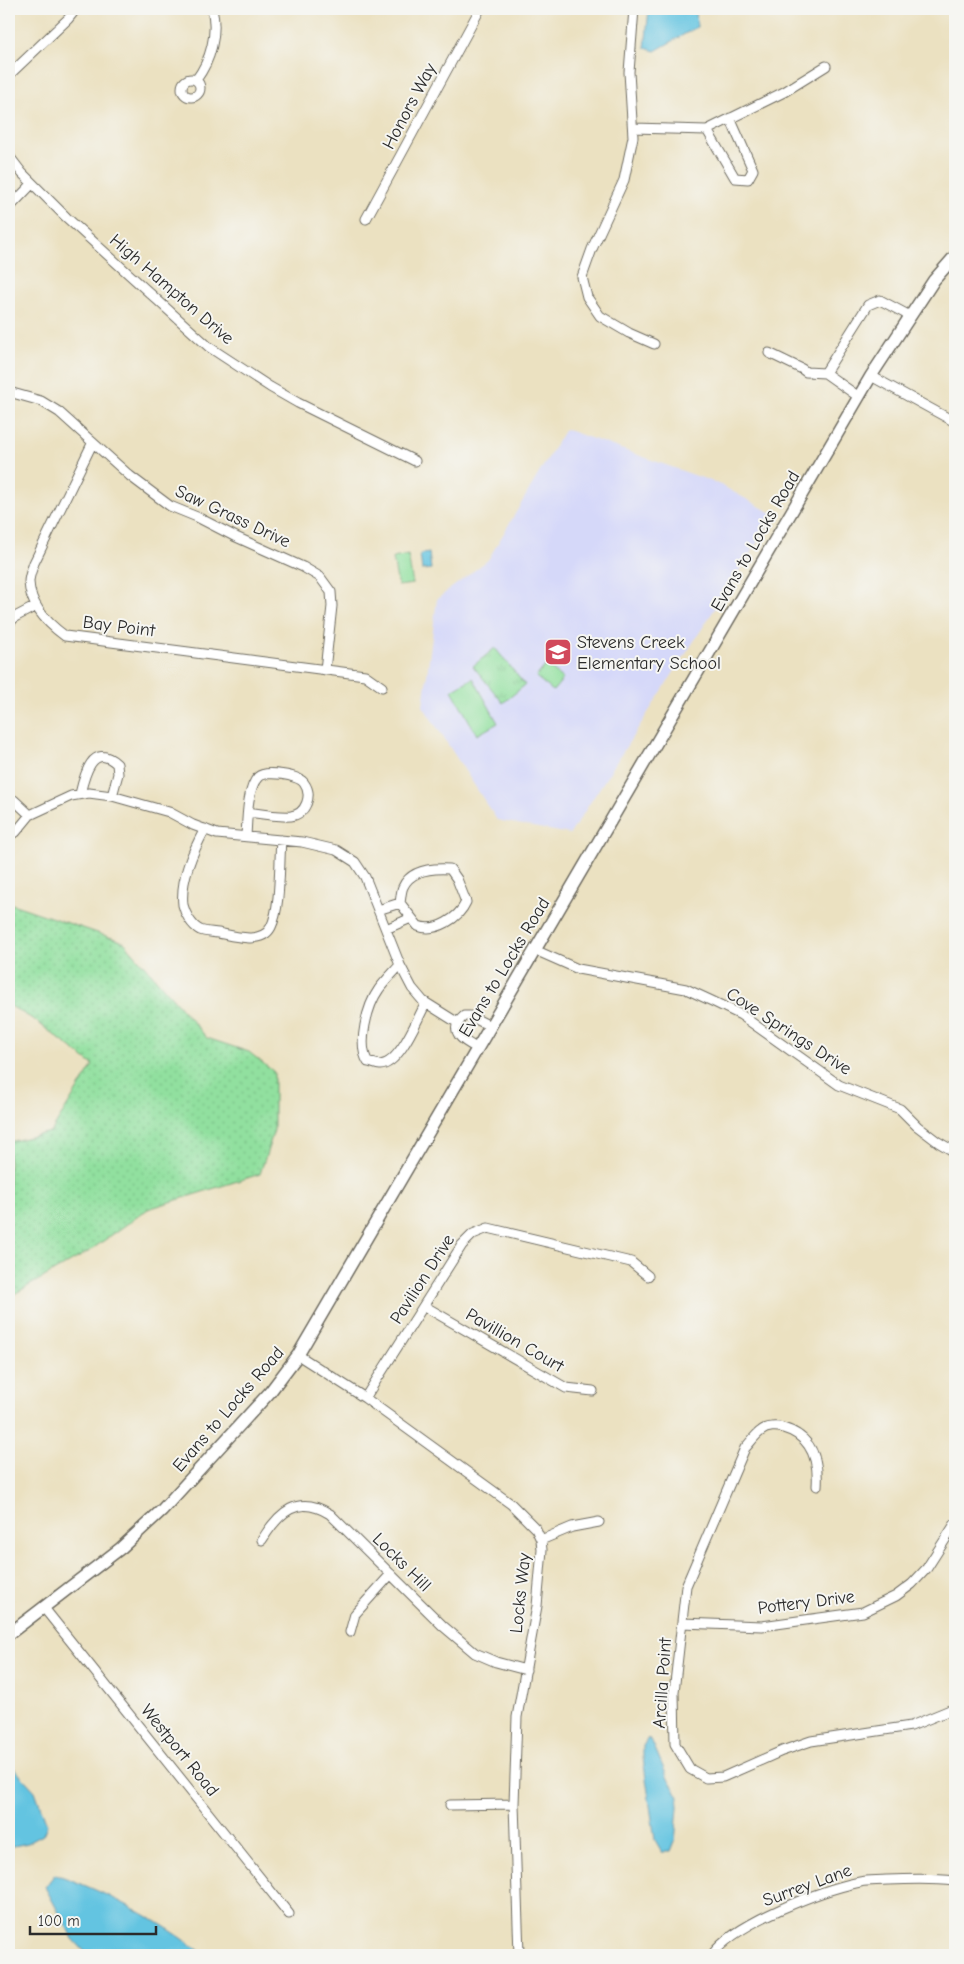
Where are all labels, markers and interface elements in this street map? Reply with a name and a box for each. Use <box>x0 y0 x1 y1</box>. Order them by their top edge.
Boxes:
street label: Honors Way <box>378 59 441 153</box>
street label: High Hampton Drive <box>105 230 238 349</box>
street label: Evans to Locks Road <box>707 467 804 615</box>
street label: Saw Grass Drive <box>172 481 294 552</box>
street label: Bay Point <box>82 612 157 641</box>
place label: Stevens Creek Elementary School <box>577 632 721 674</box>
school or university icon: Stevens Creek Elementary School <box>543 637 573 667</box>
street label: Evans to Locks Road <box>455 894 554 1041</box>
street label: Cove Springs Drive <box>722 983 855 1080</box>
street label: Pavilion Drive <box>386 1231 459 1328</box>
street label: Pavillion Court <box>462 1304 568 1377</box>
street label: Evans to Locks Road <box>168 1342 288 1476</box>
street label: Locks Hill <box>368 1529 435 1596</box>
street label: Locks Way <box>506 1551 535 1634</box>
street label: Pottery Drive <box>756 1586 856 1619</box>
street label: Arcilla Point <box>649 1636 676 1729</box>
street label: Westport Road <box>136 1700 223 1801</box>
street label: Surrey Lane <box>760 1860 855 1911</box>
scale bar <box>30 1904 156 1936</box>
text: 100 m <box>38 1912 80 1930</box>

